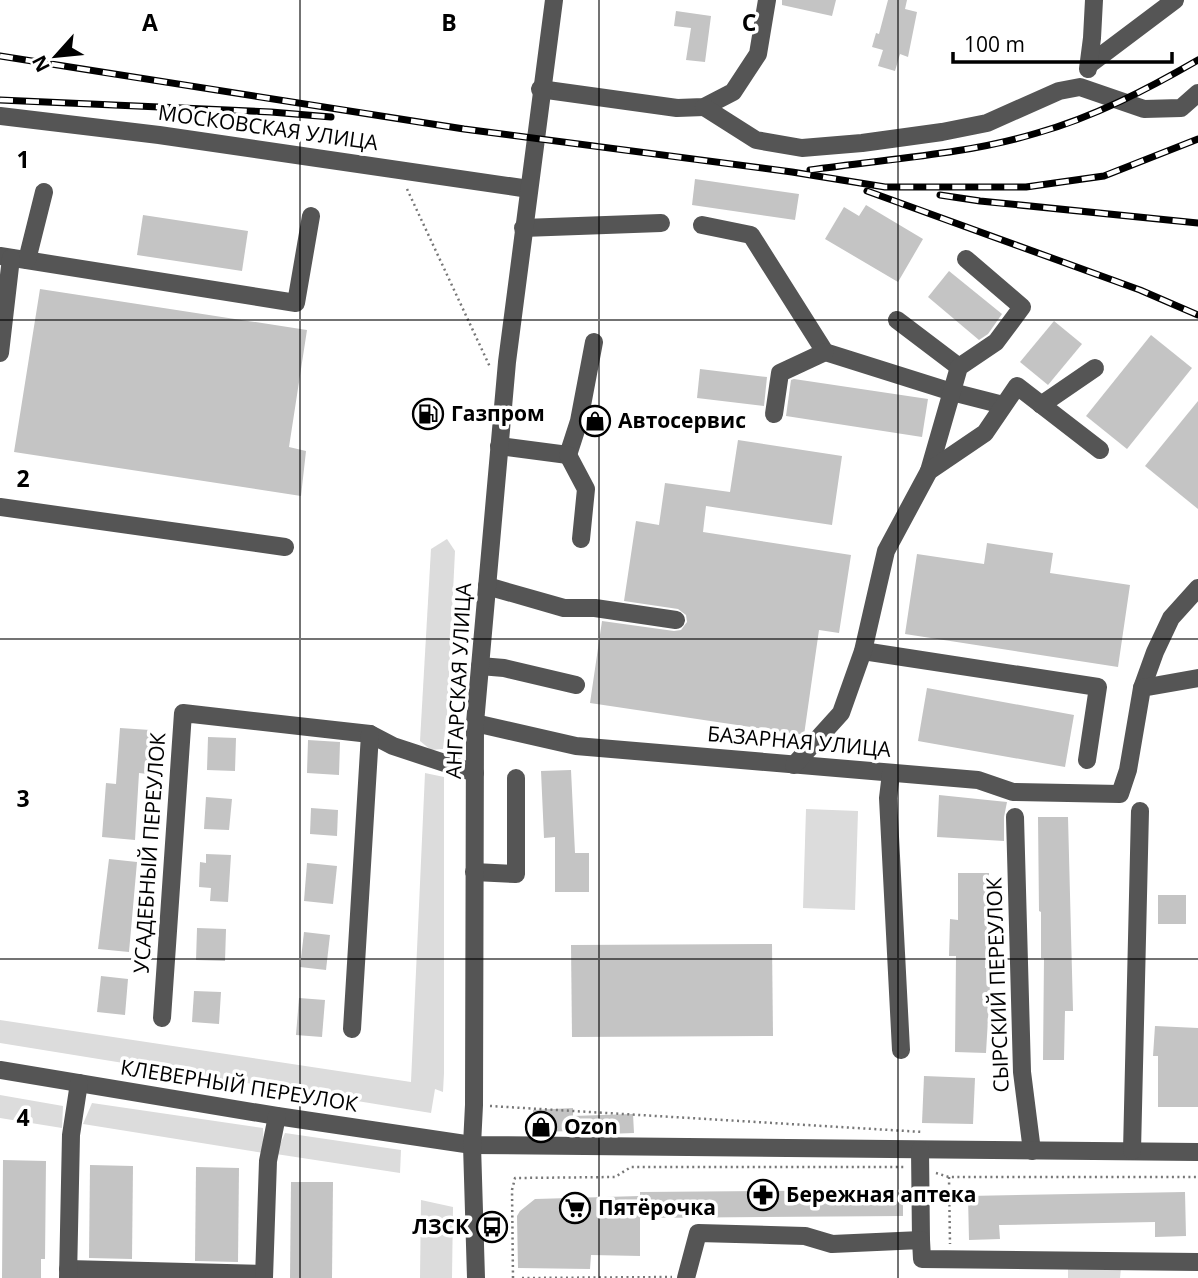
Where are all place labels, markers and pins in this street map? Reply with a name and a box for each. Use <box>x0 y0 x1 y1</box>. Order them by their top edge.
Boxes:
fuel station icon: Газпром <box>411 397 445 431</box>
place label: Газпром <box>451 399 545 427</box>
shop icon: Автосервис <box>578 404 612 438</box>
place label: Автосервис <box>618 406 746 434</box>
shop icon: Ozon <box>524 1110 558 1144</box>
place label: Ozon <box>564 1112 618 1140</box>
pharmacy icon: Бережная аптека <box>746 1178 780 1212</box>
place label: Бережная аптека <box>786 1180 976 1208</box>
supermarket icon: Пятёрочка <box>558 1191 592 1225</box>
place label: Пятёрочка <box>598 1193 716 1221</box>
bus stop icon: ЛЗСК <box>475 1210 509 1244</box>
place label: ЛЗСК <box>412 1212 470 1240</box>

